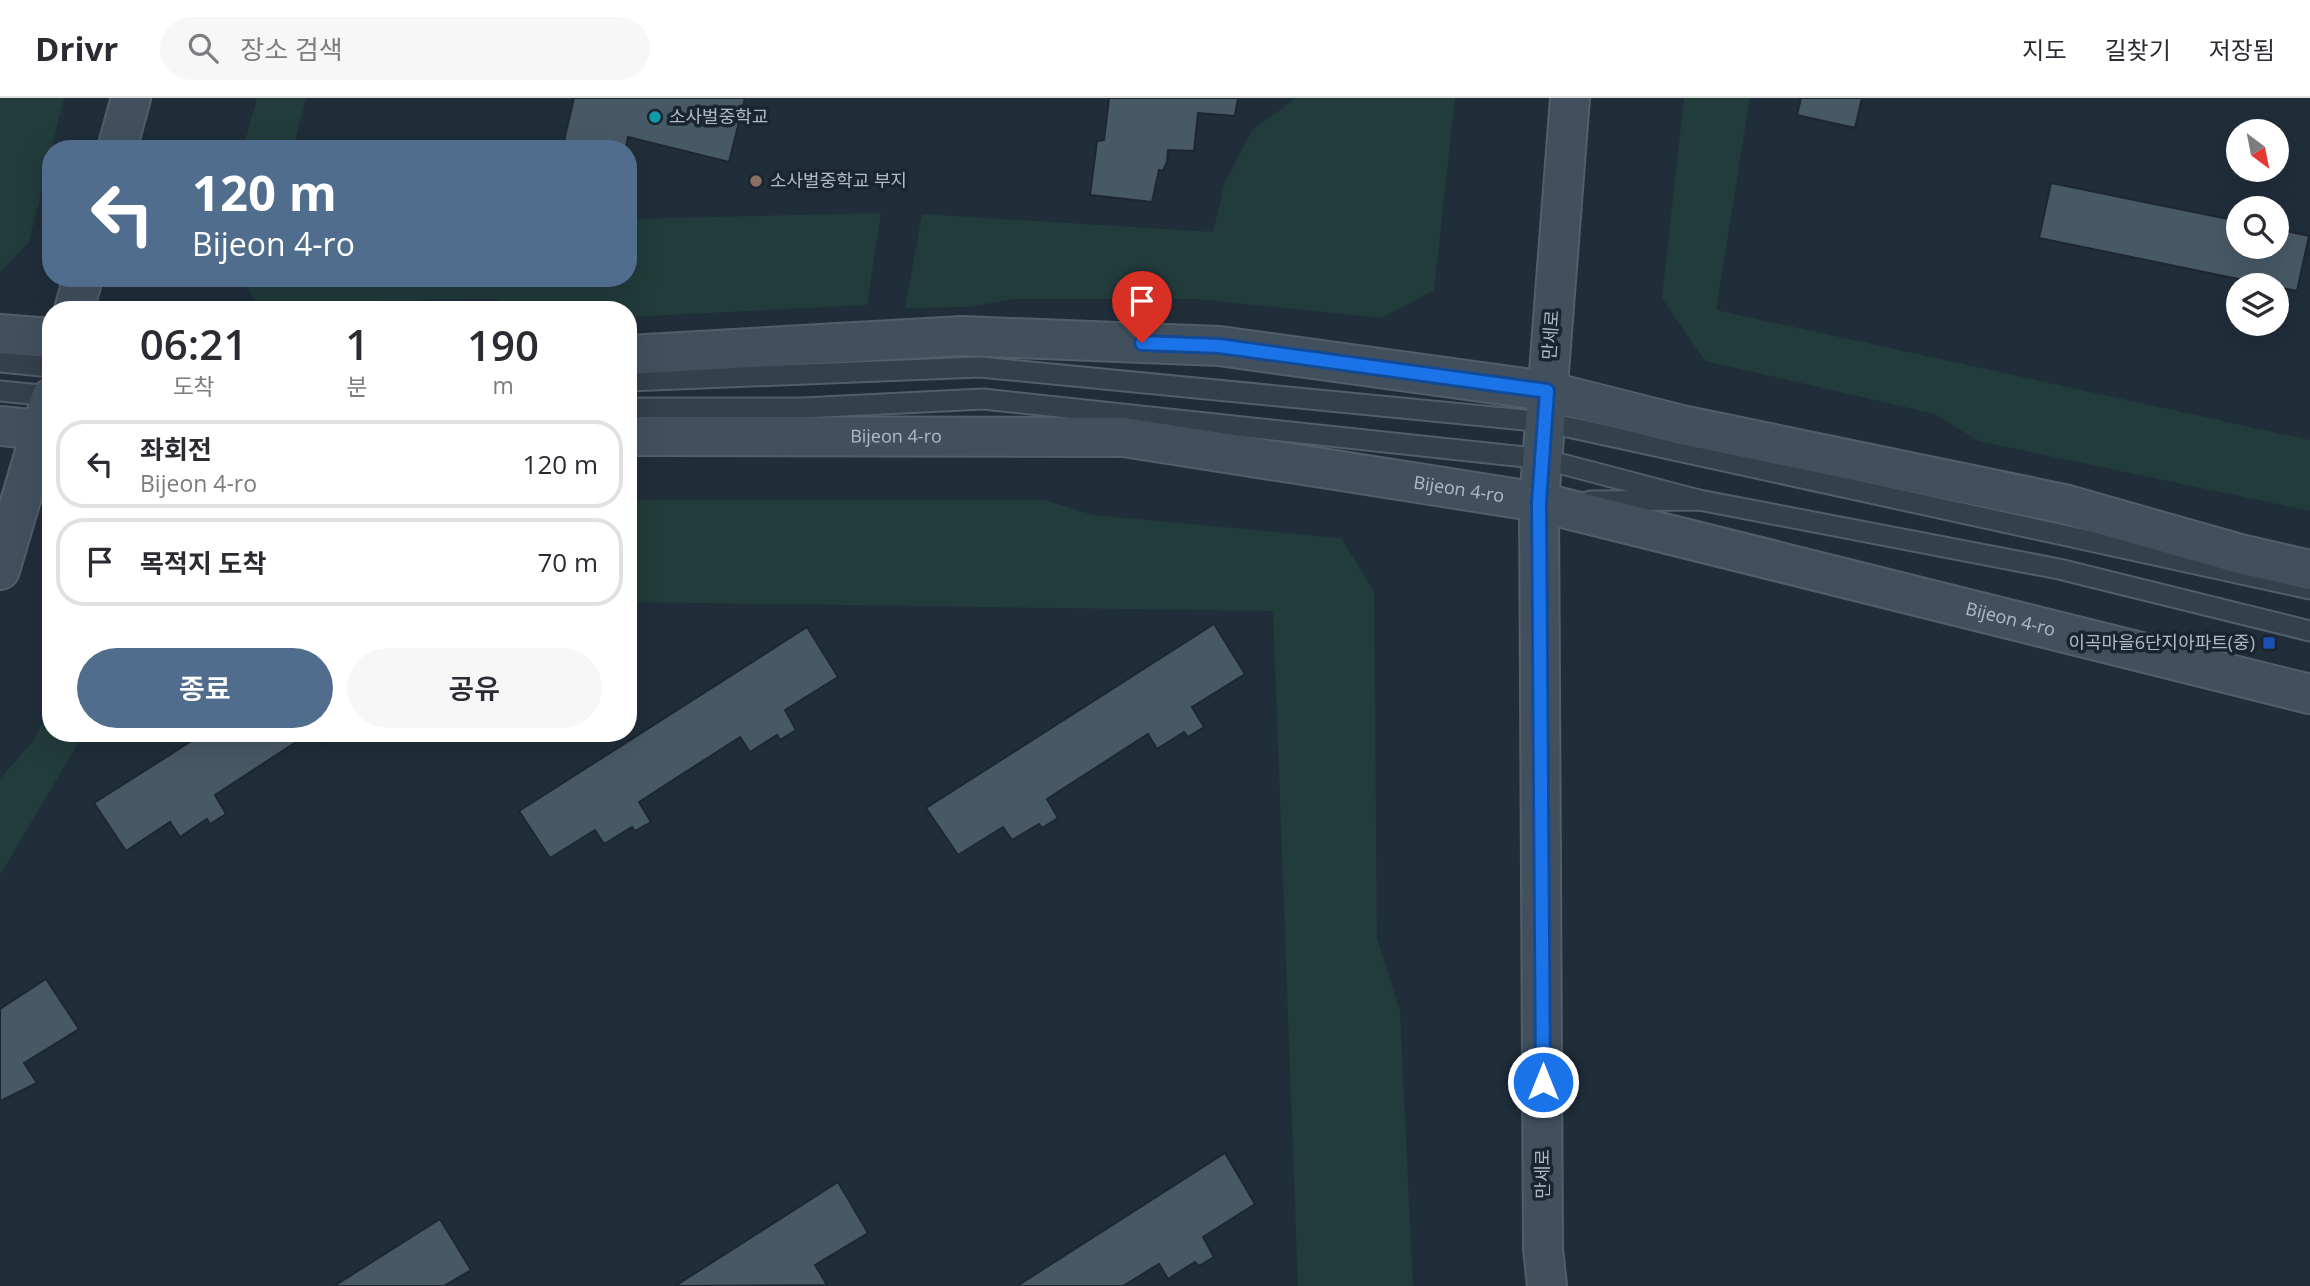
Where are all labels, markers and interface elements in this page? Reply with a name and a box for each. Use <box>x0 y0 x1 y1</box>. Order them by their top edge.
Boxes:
search box <box>160 17 650 80</box>
text: Drivr <box>35 26 118 71</box>
icon: search <box>184 29 222 67</box>
text: 장소 검색 <box>240 31 343 67</box>
text: 지도 <box>2022 33 2067 66</box>
text: 길찾기 <box>2105 33 2171 66</box>
text: 저장됨 <box>2209 33 2275 66</box>
place label: 소사벌중학교 <box>669 104 768 128</box>
marker: 소사벌중학교 <box>647 109 663 125</box>
north arrow <box>2226 119 2289 182</box>
map controls <box>2226 119 2289 336</box>
text: 120 m <box>192 159 337 225</box>
icon: left <box>77 168 168 259</box>
place label: 소사벌중학교 부지 <box>770 168 907 192</box>
marker: 소사벌중학교 부지 <box>748 173 764 189</box>
button: search <box>2226 196 2289 259</box>
text: Bijeon 4-ro <box>192 222 355 265</box>
pin <box>1112 271 1172 343</box>
button: layers <box>2226 273 2289 336</box>
icon: arrive <box>1123 282 1161 320</box>
street label: 만세로 <box>1536 309 1564 361</box>
text: 06:21 <box>140 315 247 372</box>
text: 1 <box>345 315 369 372</box>
text: 190 <box>467 316 539 373</box>
text: m <box>492 369 514 401</box>
text: 도착 <box>172 370 215 402</box>
text: 분 <box>347 370 368 402</box>
street label: Bijeon 4-ro <box>850 423 942 448</box>
text: 좌회전 <box>140 431 212 467</box>
icon: left <box>81 445 119 483</box>
text: 120 m <box>523 446 598 482</box>
text: Bijeon 4-ro <box>140 467 257 499</box>
street label: Bijeon 4-ro <box>1412 470 1506 507</box>
icon: arrive <box>81 543 119 581</box>
text: 70 m <box>537 544 598 580</box>
text: 목적지 도착 <box>140 545 266 581</box>
street label: Bijeon 4-ro <box>1963 596 2058 641</box>
place label: 이곡마을6단지아파트(중) <box>2068 630 2255 654</box>
marker: 이곡마을6단지아파트(중) <box>2261 635 2277 651</box>
button: 종료 <box>77 648 333 728</box>
button: 공유 <box>347 648 602 728</box>
position arrow <box>1506 1045 1580 1119</box>
street label: 만세로 <box>1530 1149 1554 1199</box>

